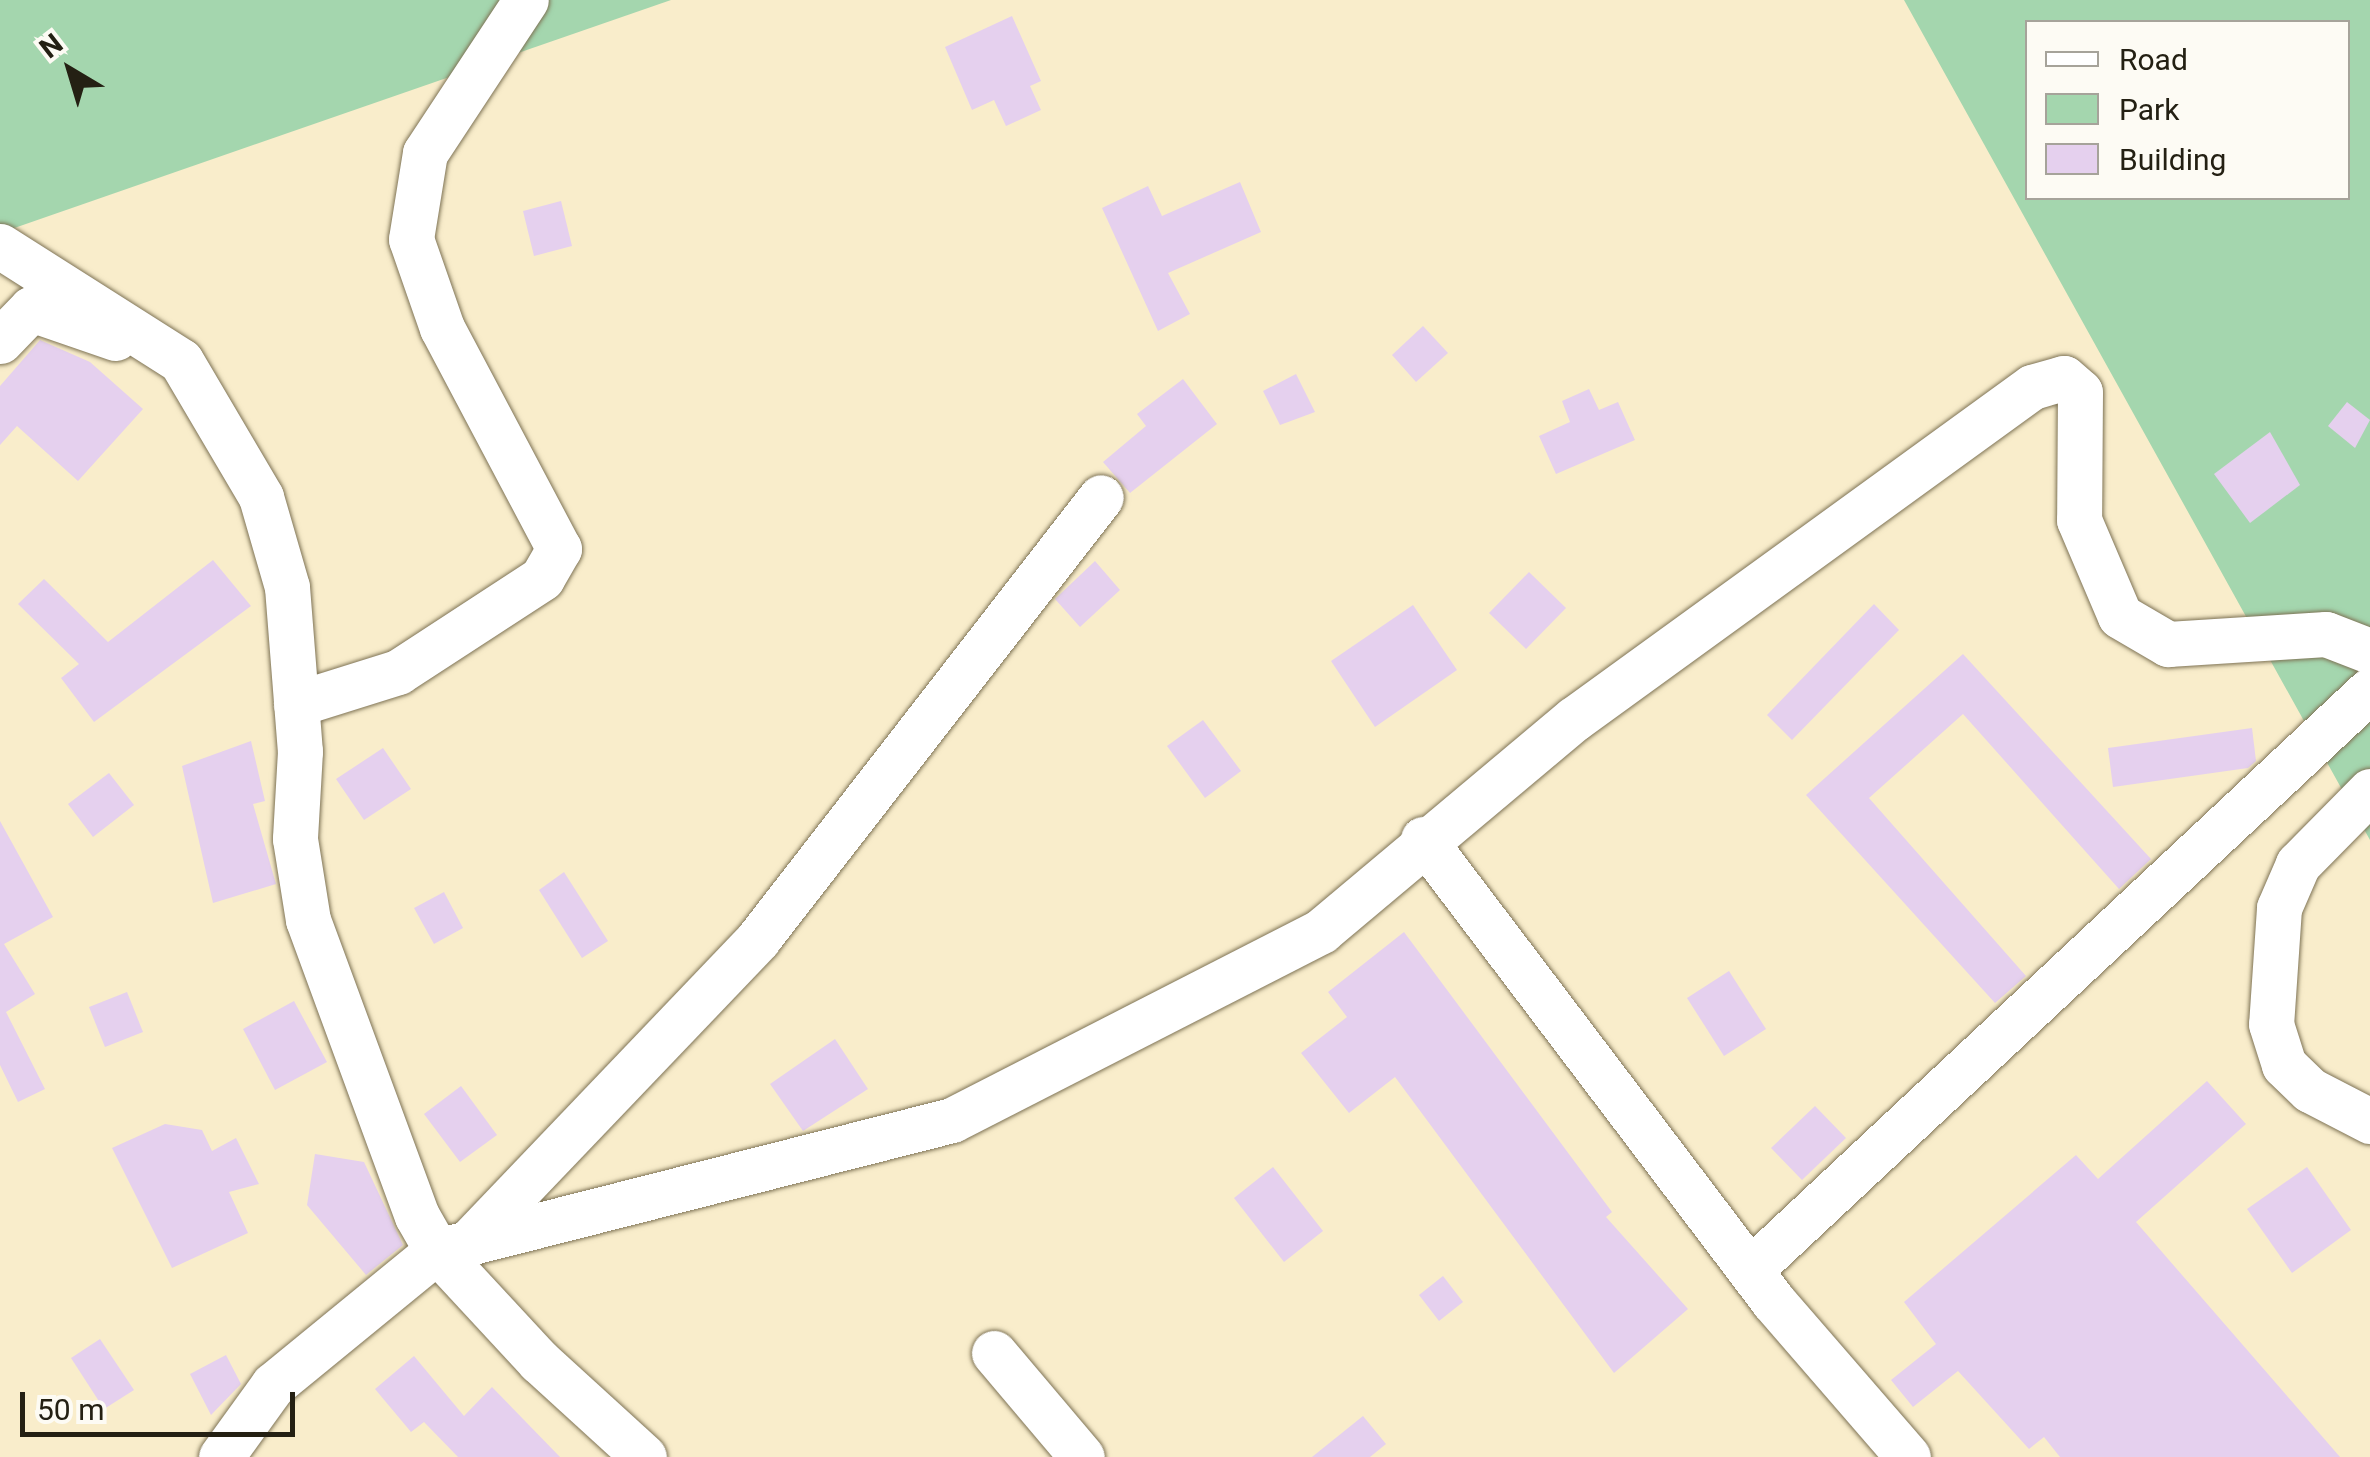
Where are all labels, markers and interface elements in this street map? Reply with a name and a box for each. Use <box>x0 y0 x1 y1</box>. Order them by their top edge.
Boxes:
north arrow <box>20 20 120 120</box>
legend <box>2025 20 2350 200</box>
text: N <box>33 27 69 65</box>
text: Road <box>2119 42 2188 77</box>
text: Park <box>2119 92 2179 127</box>
text: Building <box>2119 142 2226 177</box>
scale bar <box>25 1372 300 1434</box>
text: 50 m <box>37 1392 104 1427</box>

